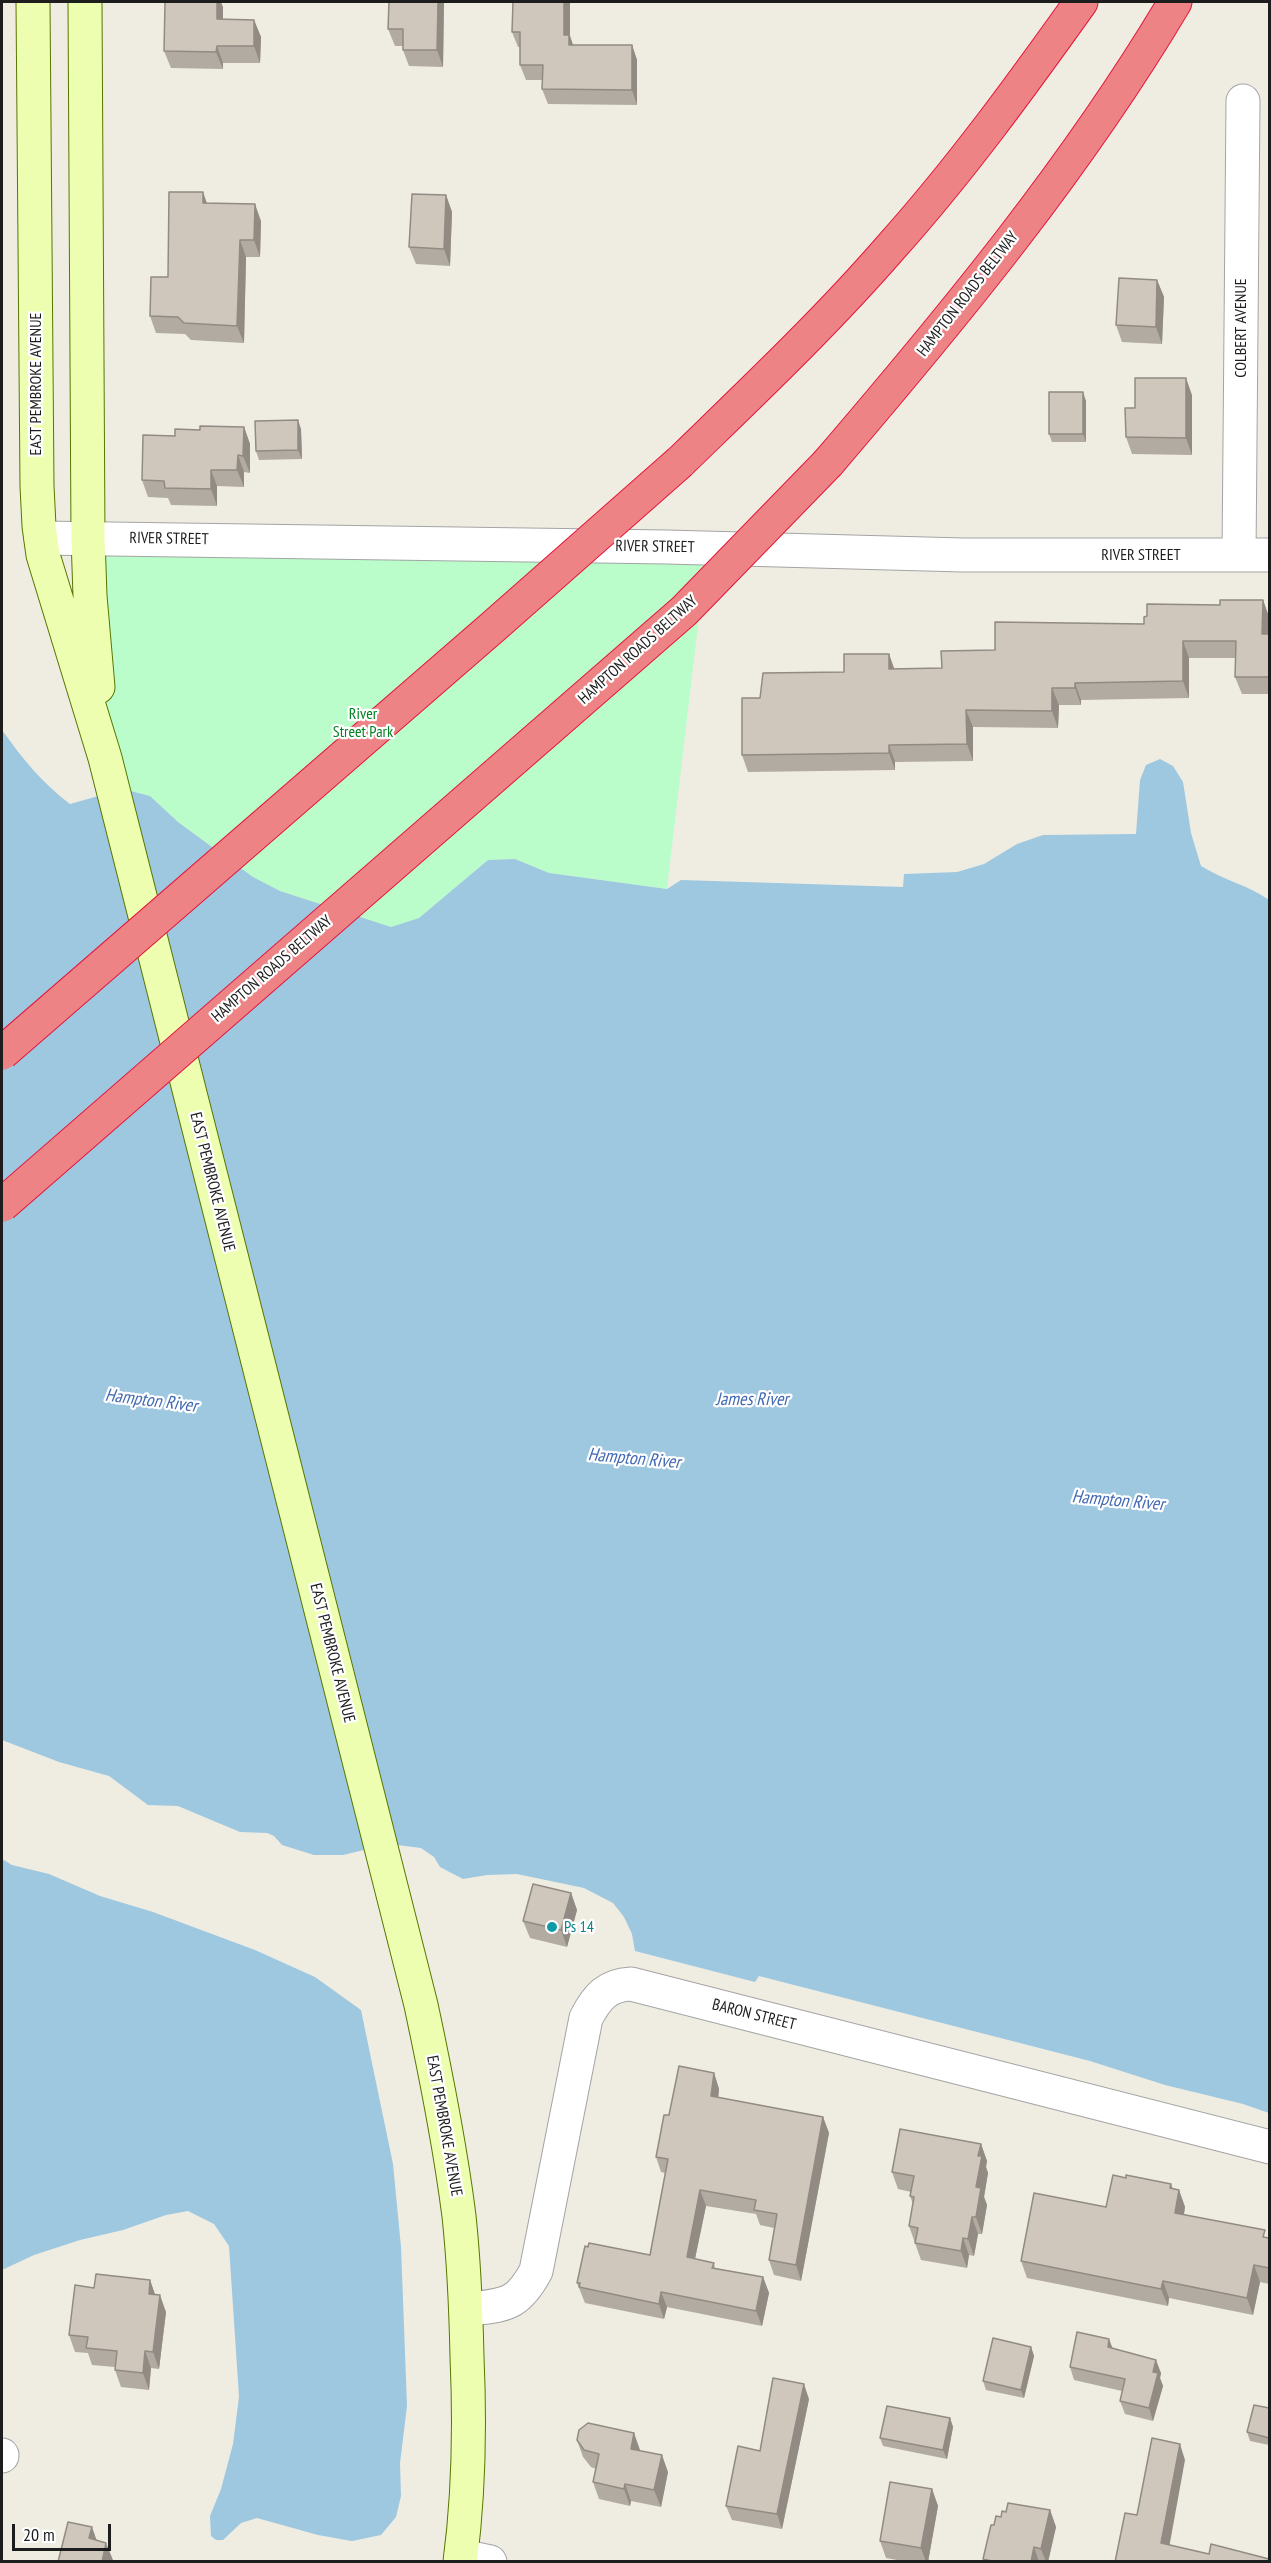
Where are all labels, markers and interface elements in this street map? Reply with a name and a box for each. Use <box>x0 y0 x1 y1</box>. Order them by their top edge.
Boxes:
street label: HAMPTON ROADS BELTWAY <box>913 228 1023 360</box>
street label: COLBERT AVENUE <box>1231 278 1251 378</box>
street label: EAST PEMBROKE AVENUE <box>26 313 46 455</box>
street label: RIVER STREET <box>129 529 209 549</box>
street label: RIVER STREET <box>615 537 695 557</box>
street label: RIVER STREET <box>1101 545 1181 565</box>
street label: HAMPTON ROADS BELTWAY <box>575 592 701 708</box>
park label: River Street Park <box>333 704 393 742</box>
street label: HAMPTON ROADS BELTWAY <box>208 911 336 1027</box>
street label: EAST PEMBROKE AVENUE <box>185 1110 239 1254</box>
water label: Hampton River <box>104 1385 198 1417</box>
water label: James River <box>716 1389 788 1411</box>
water label: Hampton River <box>587 1444 681 1474</box>
water label: Hampton River <box>1071 1486 1165 1516</box>
street label: EAST PEMBROKE AVENUE <box>305 1581 359 1725</box>
place label: Ps 14 <box>564 1917 594 1937</box>
marker: Ps 14 <box>545 1920 559 1934</box>
street label: BARON STREET <box>710 1995 798 2035</box>
street label: EAST PEMBROKE AVENUE <box>422 2054 466 2198</box>
scale bar <box>15 2512 114 2550</box>
text: 20 m <box>23 2523 55 2546</box>

